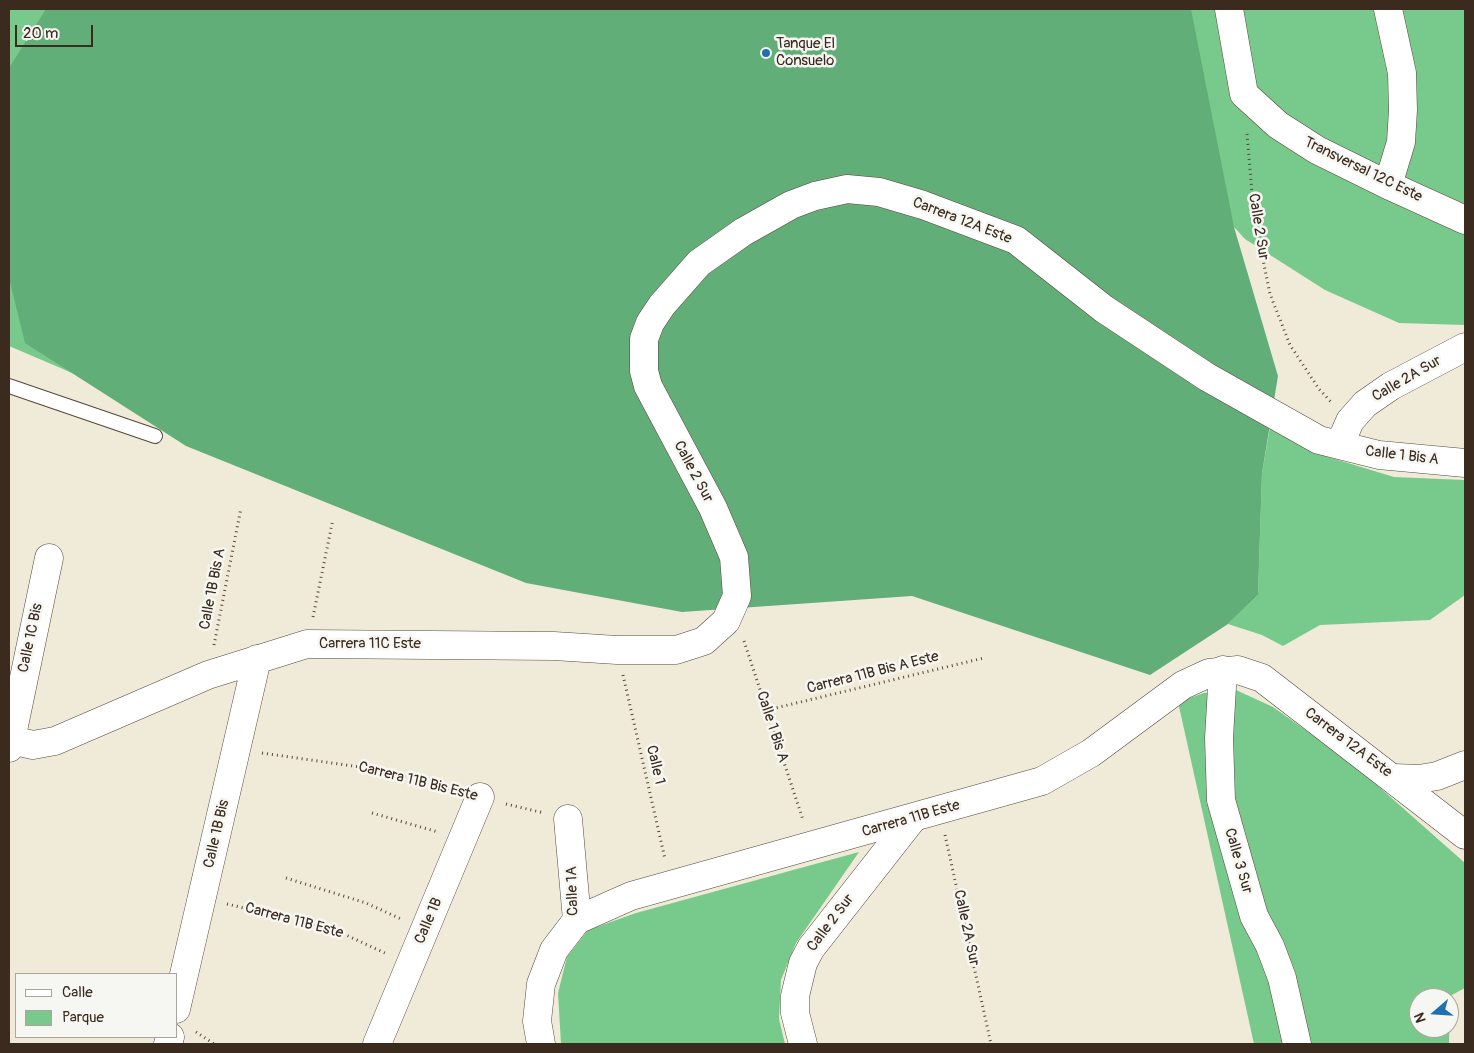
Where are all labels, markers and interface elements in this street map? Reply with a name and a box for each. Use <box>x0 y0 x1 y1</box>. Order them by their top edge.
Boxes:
scale bar <box>18 15 95 47</box>
text: 20 m <box>23 24 58 43</box>
place label: Tanque El Consuelo <box>776 35 835 70</box>
marker: Tanque El Consuelo <box>760 47 772 59</box>
street label: Transversal 12C Este <box>1301 134 1425 206</box>
street label: Calle 2 Sur <box>1244 192 1272 262</box>
street label: Carrera 12A Este <box>910 194 1014 248</box>
street label: Calle 2A Sur <box>1369 352 1445 406</box>
street label: Calle 2 Sur <box>669 438 717 506</box>
street label: Calle 1 Bis A <box>1364 443 1440 469</box>
street label: Calle 1B Bis A <box>196 547 230 631</box>
street label: Calle 1C Bis <box>15 602 47 674</box>
street label: Carrera 11C Este <box>319 635 421 653</box>
street label: Carrera 11B Bis A Este <box>805 648 941 698</box>
street label: Calle 1 Bis A <box>752 689 792 765</box>
street label: Carrera 12A Este <box>1301 704 1395 782</box>
street label: Calle 1 <box>642 744 668 786</box>
street label: Carrera 11B Bis Este <box>357 758 479 806</box>
street label: Carrera 11B Este <box>860 796 962 842</box>
street label: Calle 1B Bis <box>200 798 234 870</box>
street label: Calle 3 Sur <box>1220 826 1256 896</box>
street label: Calle 1A <box>563 866 583 916</box>
street label: Calle 2A Sur <box>949 888 983 968</box>
street label: Calle 2 Sur <box>804 891 858 955</box>
street label: Calle 1B <box>411 895 447 947</box>
street label: Carrera 11B Este <box>243 899 345 943</box>
legend <box>15 973 178 1038</box>
text: Calle <box>62 983 93 1002</box>
north arrow <box>1409 988 1459 1038</box>
text: Parque <box>62 1008 104 1027</box>
text: N <box>1411 1010 1430 1025</box>

